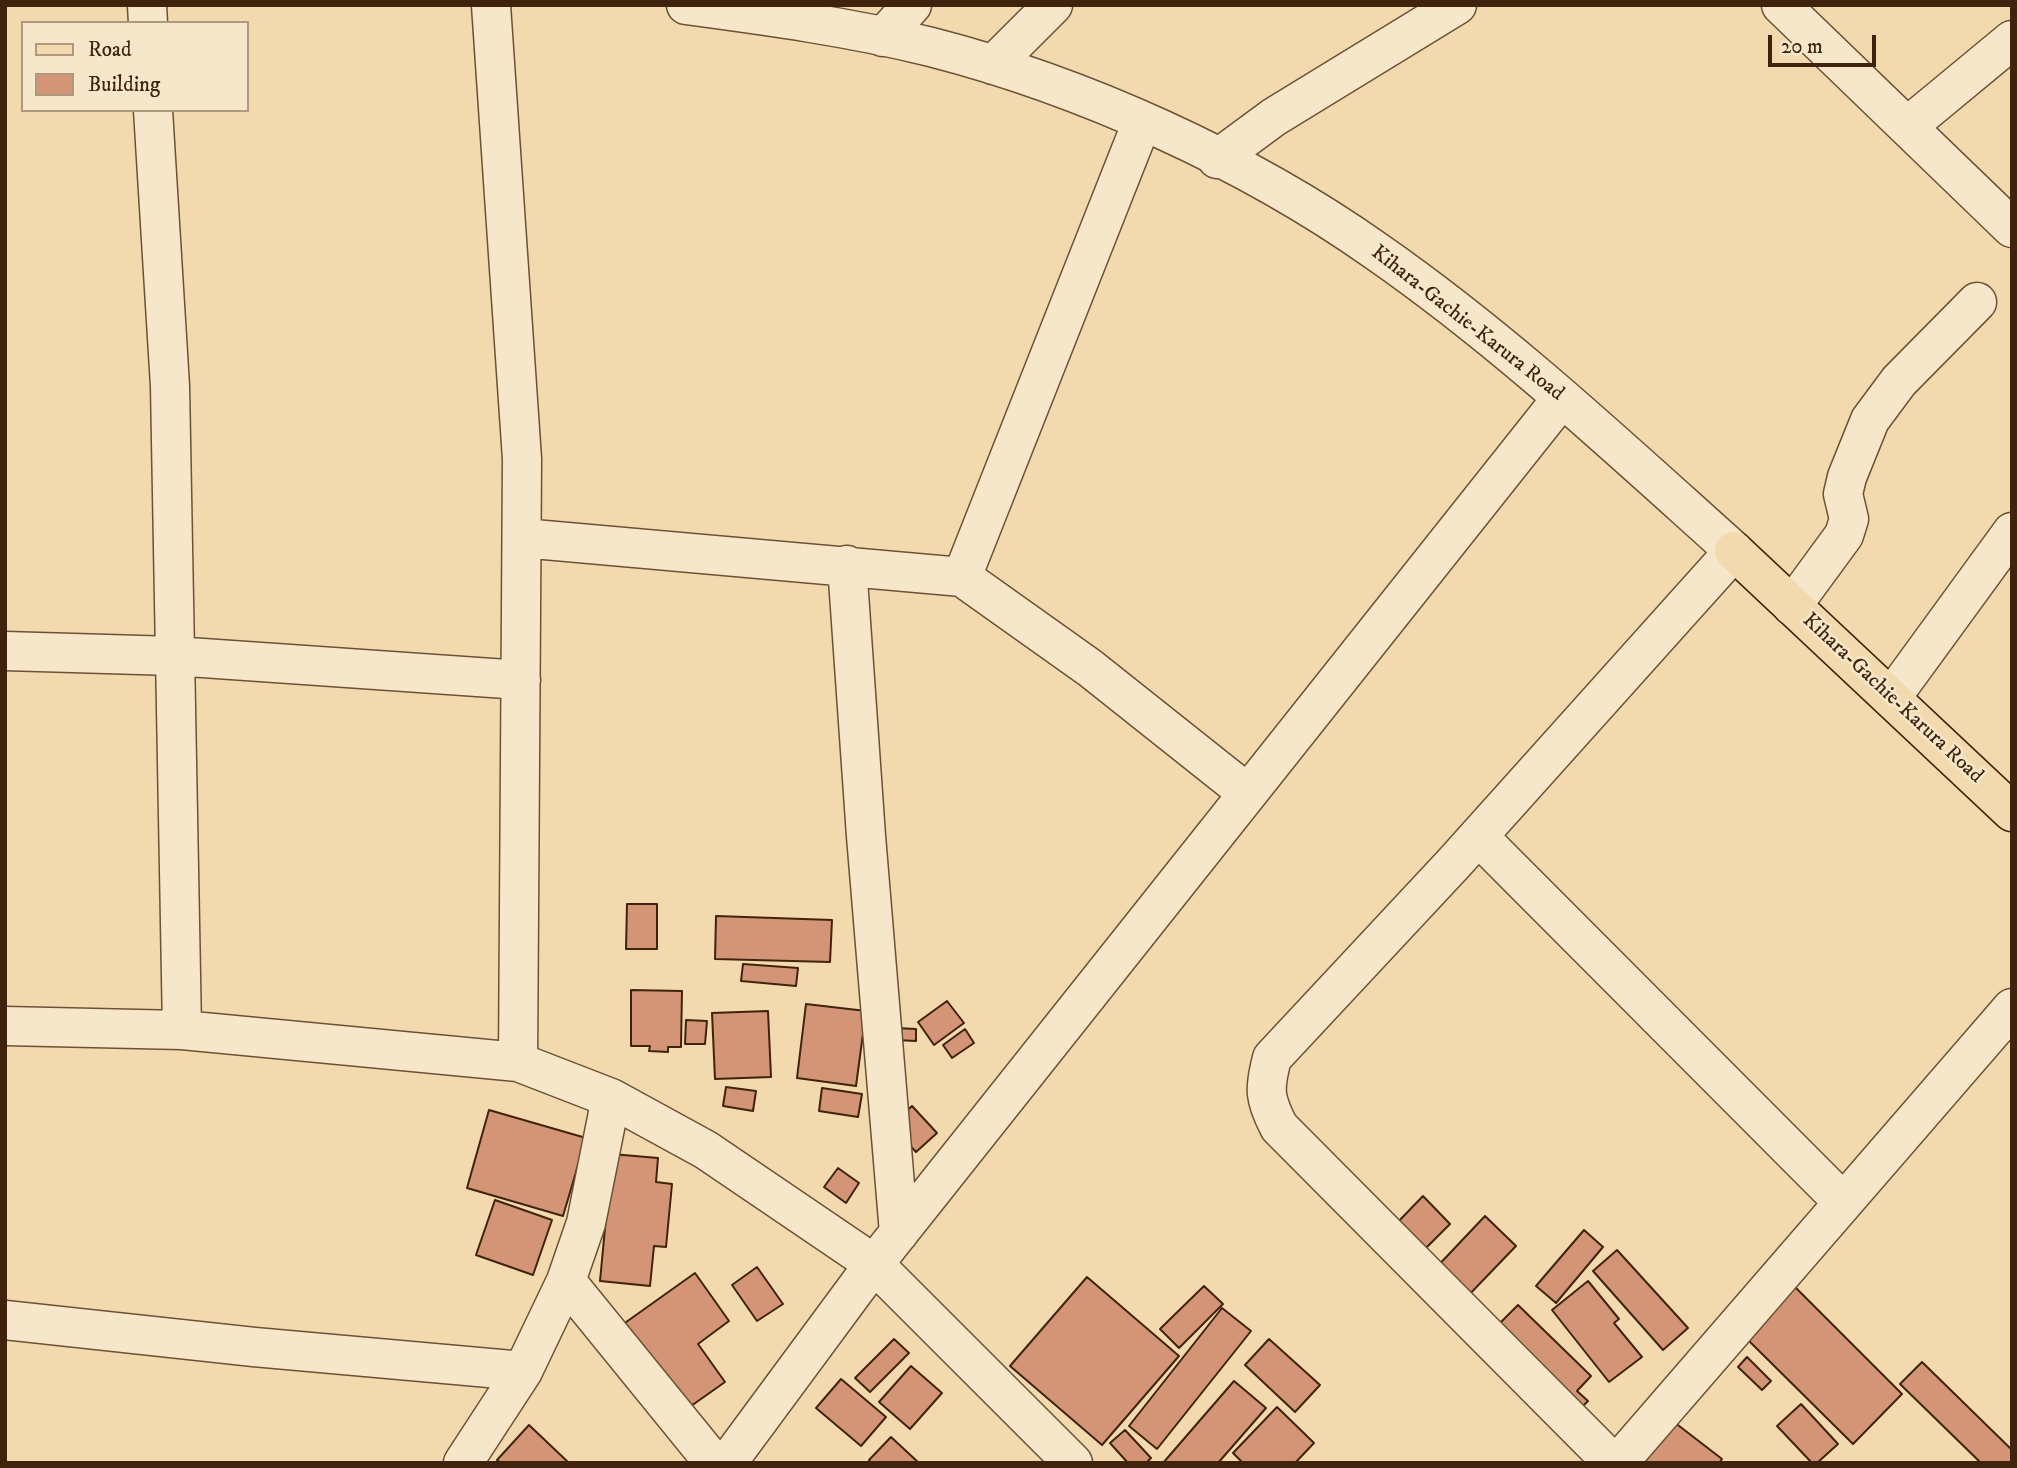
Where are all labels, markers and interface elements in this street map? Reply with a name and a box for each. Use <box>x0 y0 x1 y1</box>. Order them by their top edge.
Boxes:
legend <box>21 21 248 112</box>
scale bar <box>1772 21 1881 65</box>
text: 20 m <box>1781 34 1823 60</box>
text: Road <box>88 37 132 63</box>
text: Building <box>88 72 160 98</box>
street label: Kihara-Gachie-Karura Road <box>1365 241 1569 407</box>
street label: Kihara-Gachie-Karura Road <box>1796 609 1988 789</box>

